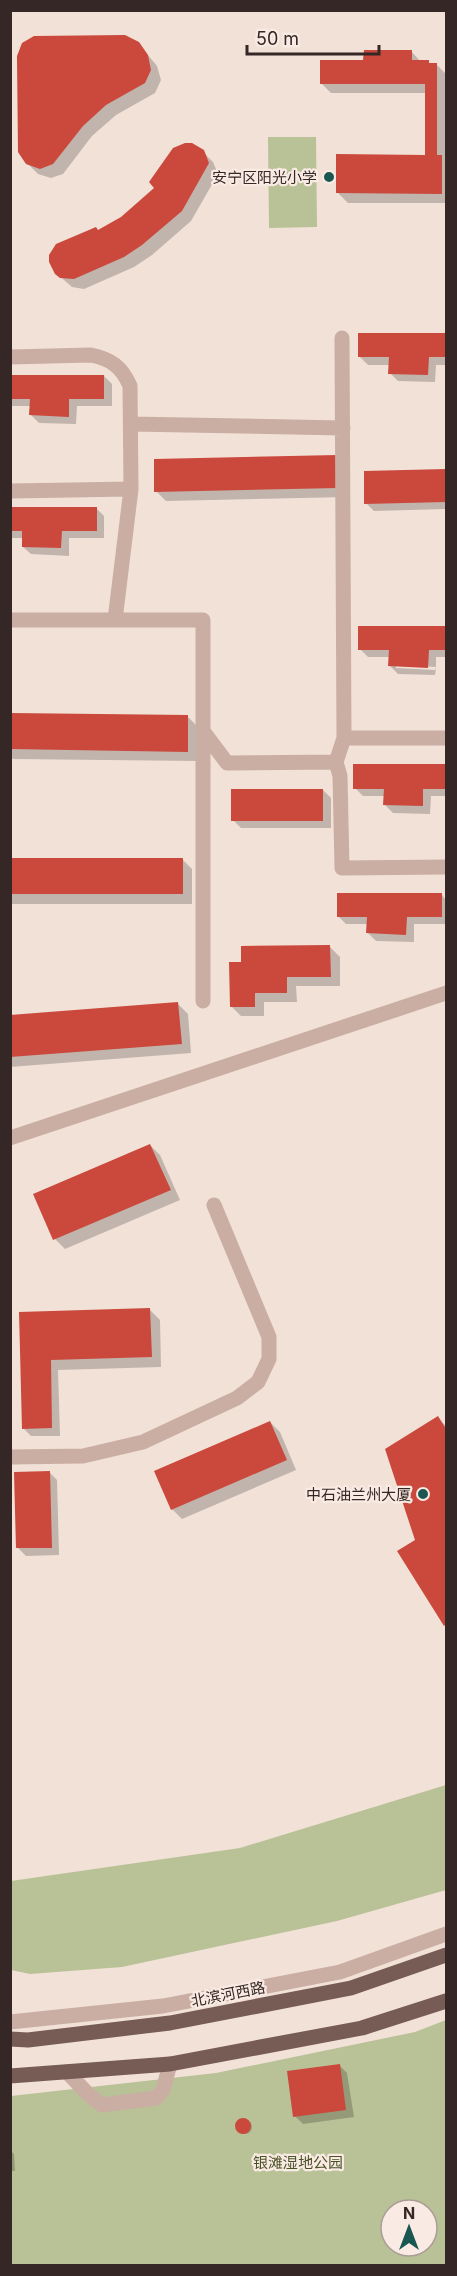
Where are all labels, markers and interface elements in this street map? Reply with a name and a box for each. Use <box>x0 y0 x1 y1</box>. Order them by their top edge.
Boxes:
scale bar <box>247 18 379 56</box>
text: 50 m <box>256 28 299 49</box>
place label: 安宁区阳光小学 <box>212 168 317 187</box>
marker: 安宁区阳光小学 <box>322 170 336 184</box>
place label: 中石油兰州大厦 <box>306 1485 411 1504</box>
marker: 中石油兰州大厦 <box>416 1487 430 1501</box>
street label: 北滨河西路 <box>189 1978 267 2010</box>
park label: 银滩湿地公园 <box>253 2153 343 2172</box>
north arrow <box>379 2198 439 2258</box>
text: N <box>403 2203 415 2223</box>

